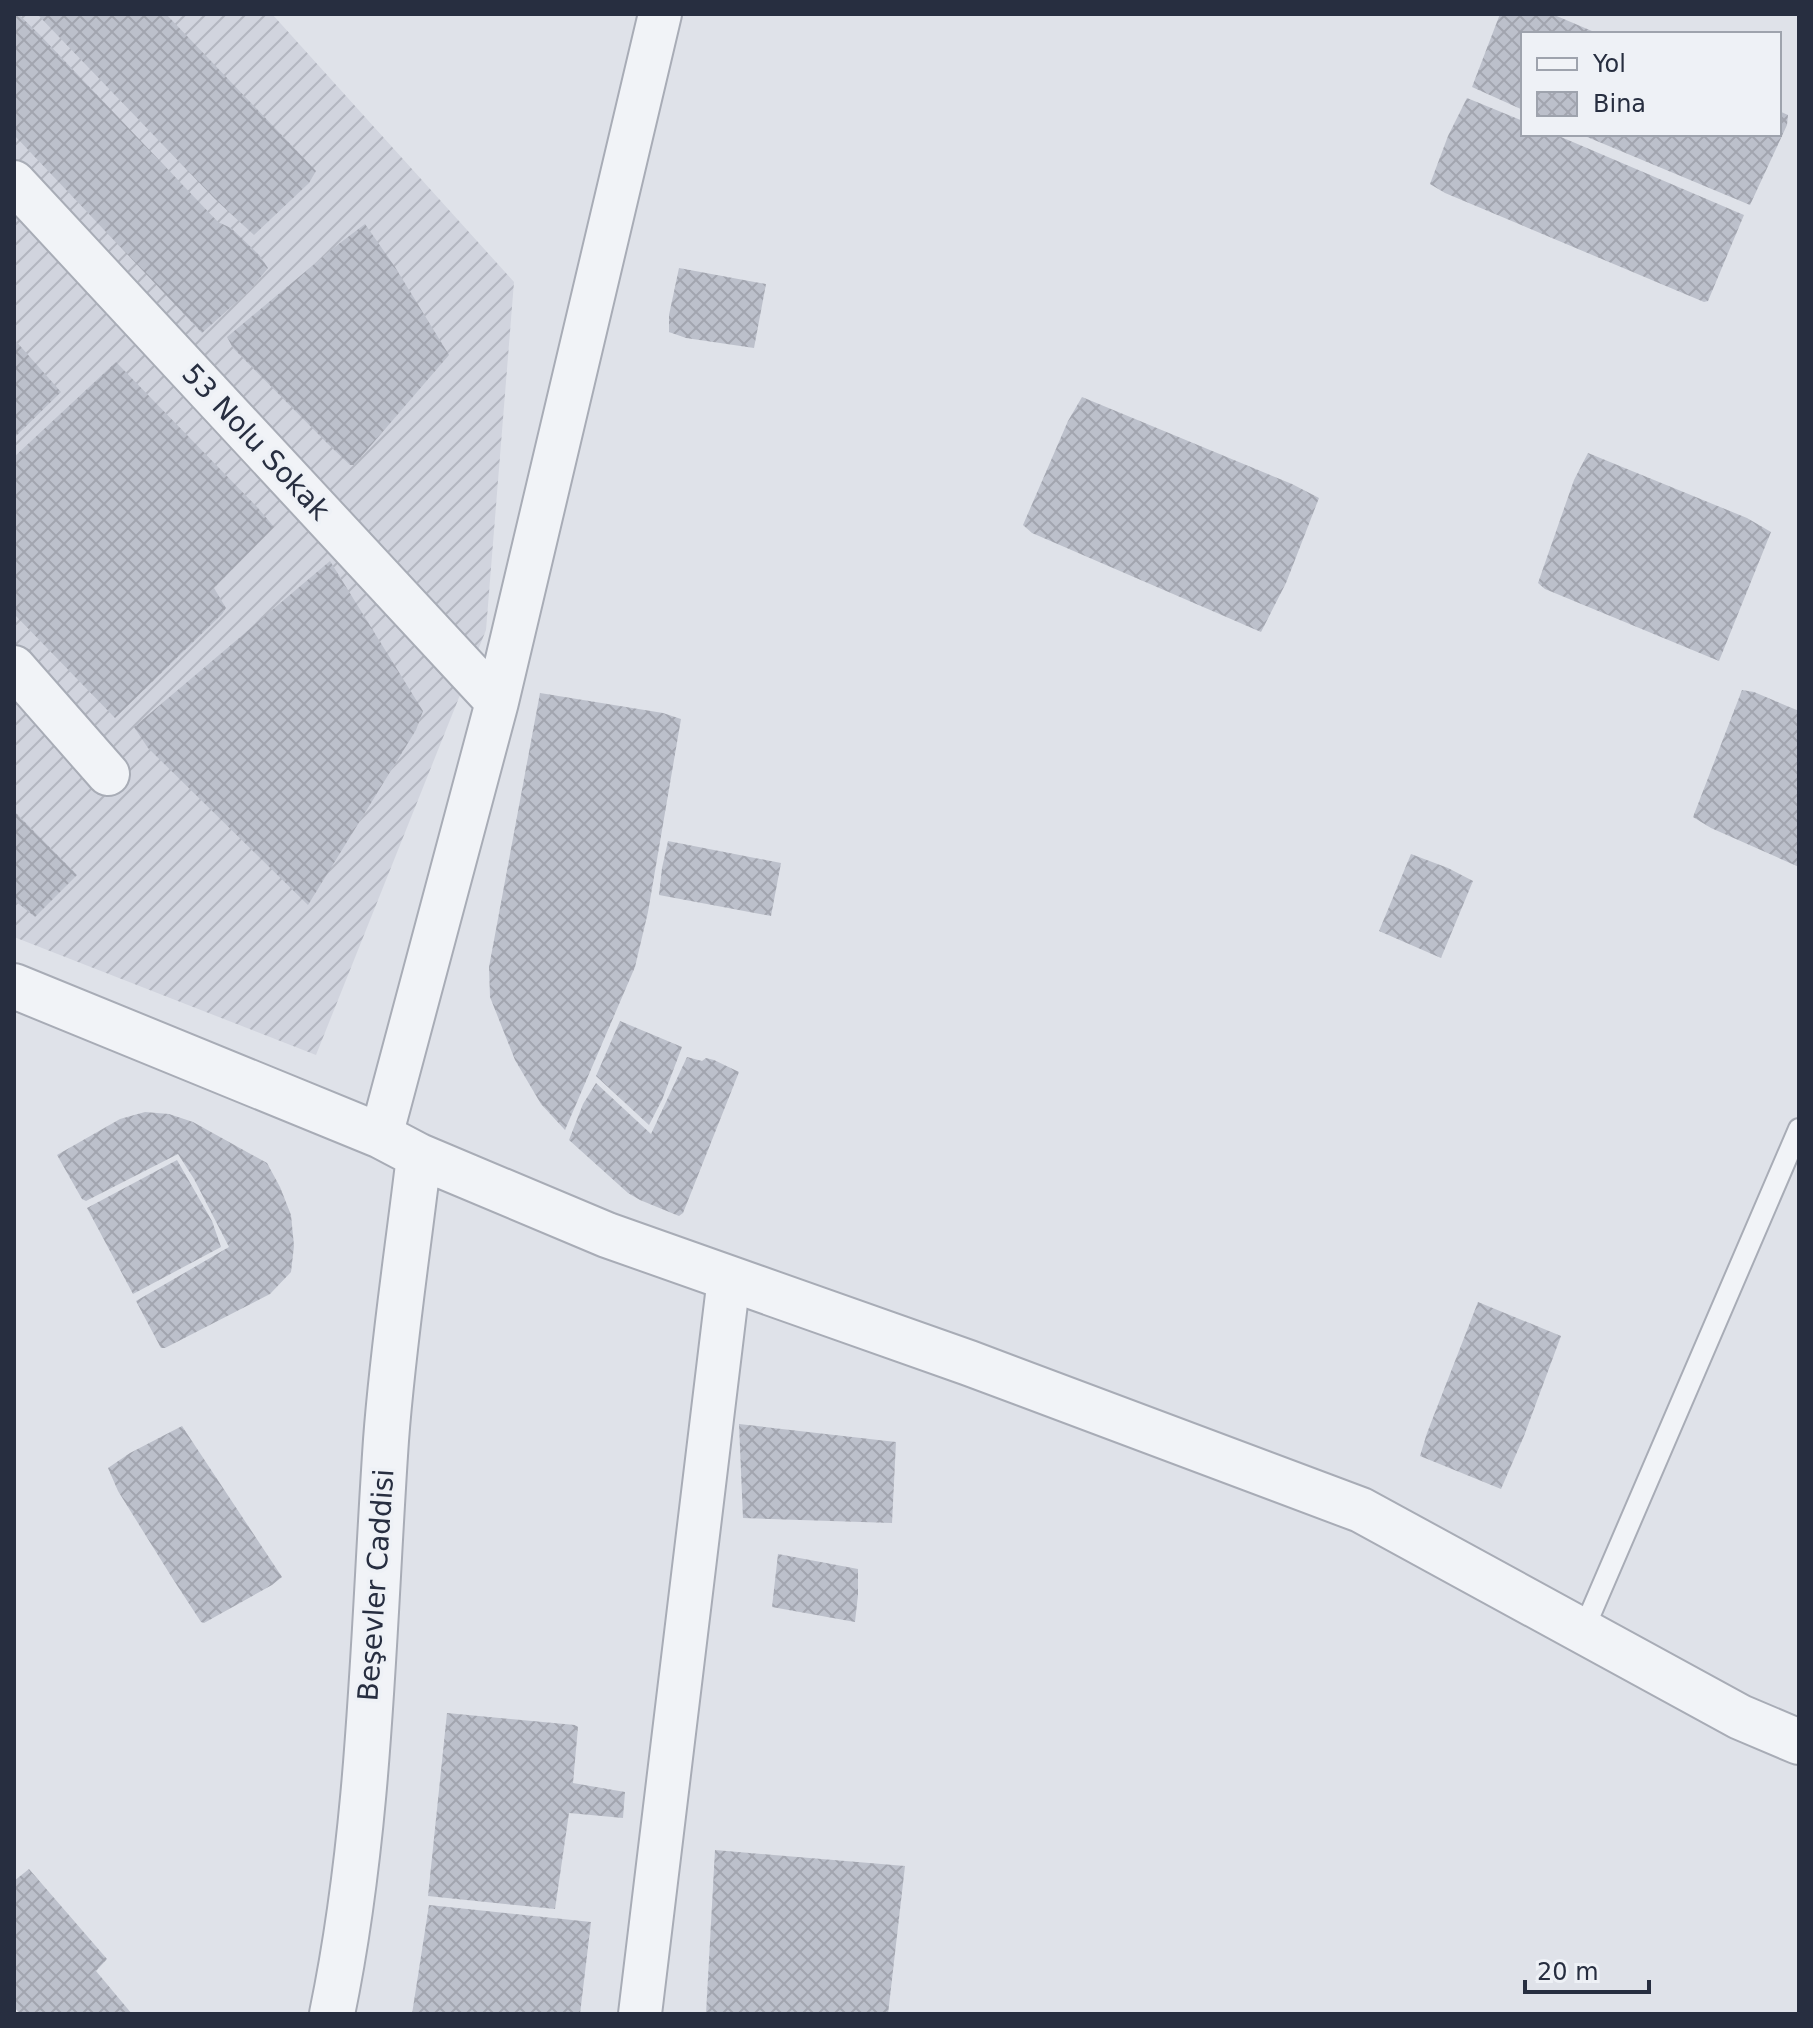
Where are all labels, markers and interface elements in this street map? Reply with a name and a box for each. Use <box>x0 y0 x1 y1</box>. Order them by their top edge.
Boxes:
legend <box>1521 32 1781 136</box>
text: Yol <box>1592 50 1626 78</box>
text: Bina <box>1593 90 1646 118</box>
street label: 53 Nolu Sokak <box>175 357 337 527</box>
street label: Beşevler Caddisi <box>351 1468 401 1702</box>
scale bar <box>1525 1944 1649 1994</box>
text: 20 m <box>1537 1958 1599 1986</box>

